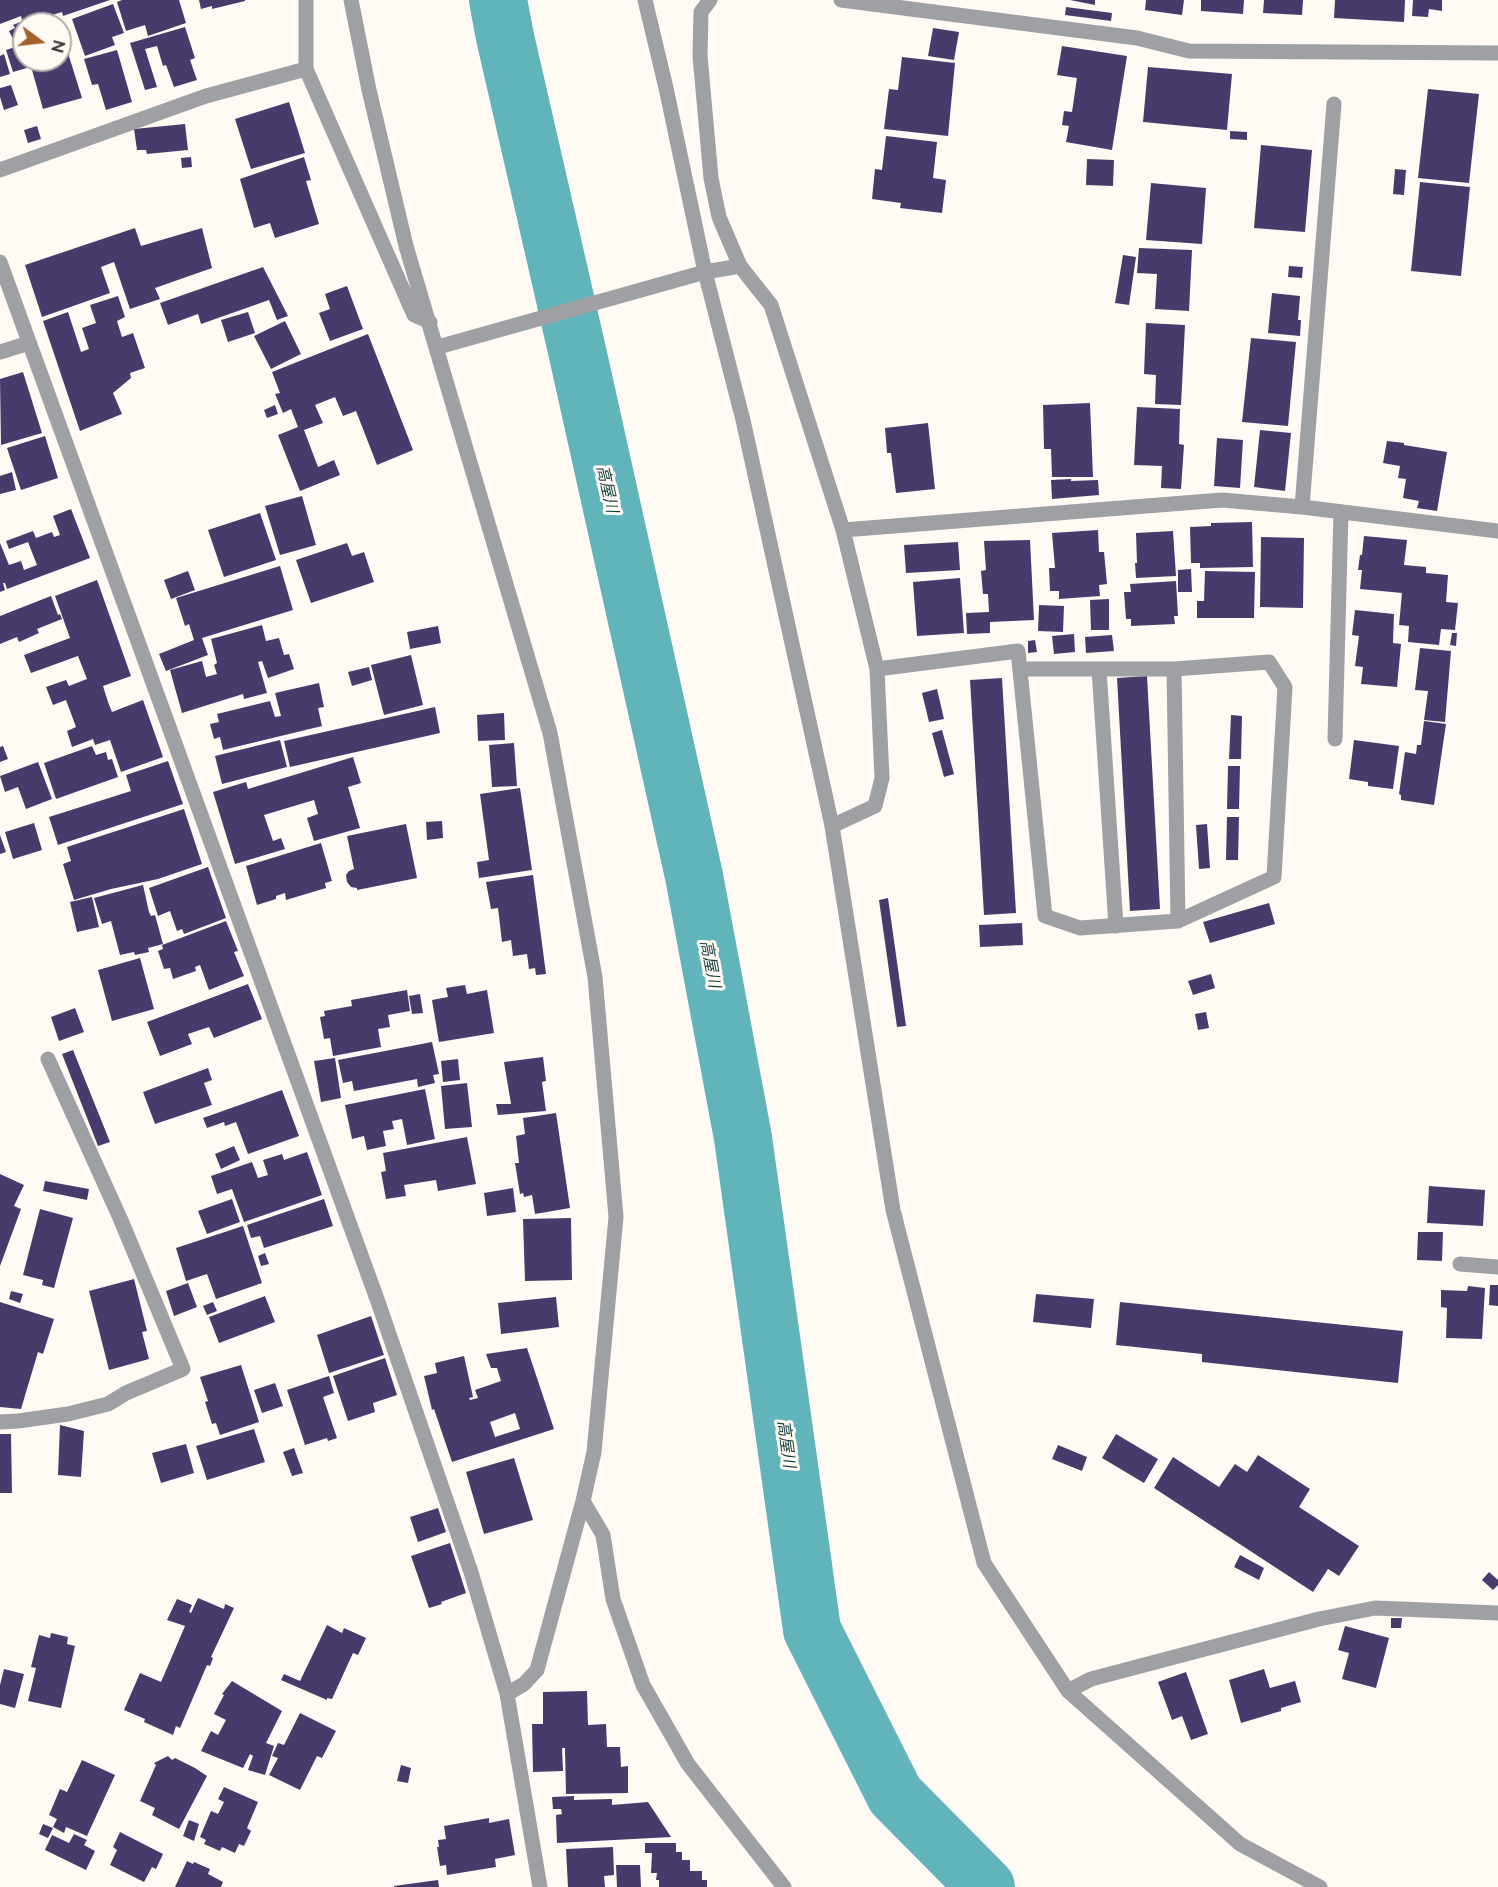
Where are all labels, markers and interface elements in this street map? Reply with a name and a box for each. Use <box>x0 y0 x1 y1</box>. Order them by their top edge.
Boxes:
north arrow <box>12 12 72 72</box>
text: N <box>47 38 69 55</box>
water label: 高屋川 <box>592 463 622 515</box>
water label: 高屋川 <box>696 939 724 989</box>
water label: 高屋川 <box>773 1419 799 1469</box>

